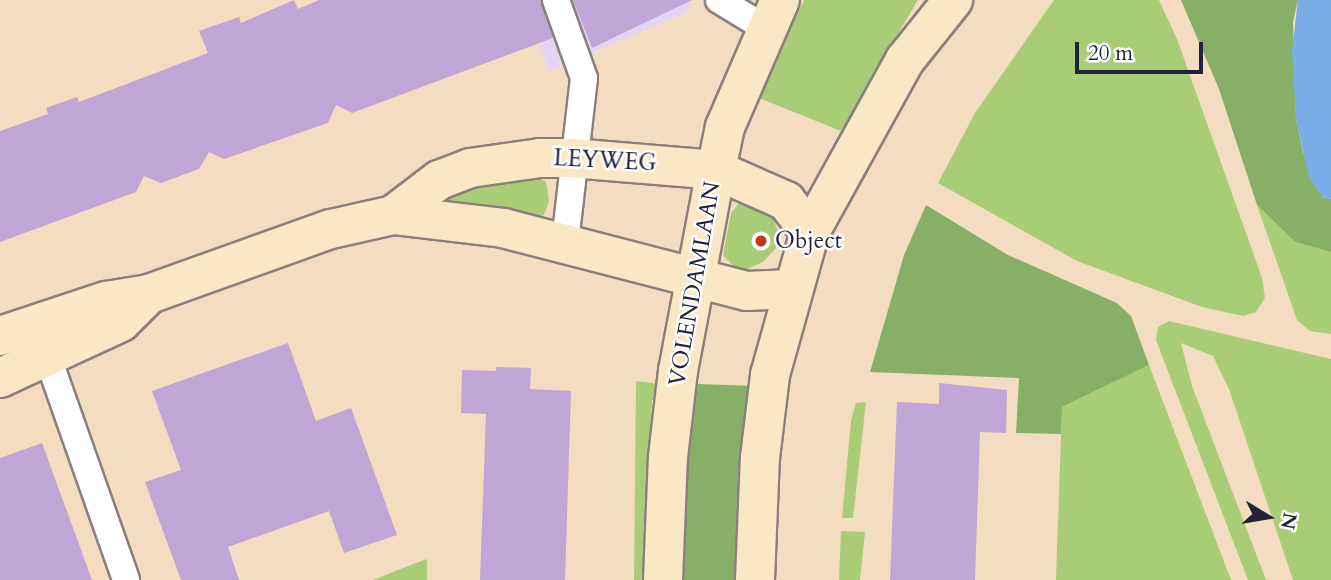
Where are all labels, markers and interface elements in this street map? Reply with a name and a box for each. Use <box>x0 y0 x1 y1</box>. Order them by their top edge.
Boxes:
scale bar <box>1079 28 1207 72</box>
text: 20 m <box>1088 39 1133 68</box>
street label: LEYWEG <box>553 145 657 177</box>
street label: VOLENDAMLAAN <box>663 179 727 389</box>
place label: Object <box>775 227 842 255</box>
marker: Object <box>753 233 769 249</box>
north arrow <box>1233 482 1303 552</box>
text: N <box>1274 510 1303 532</box>

